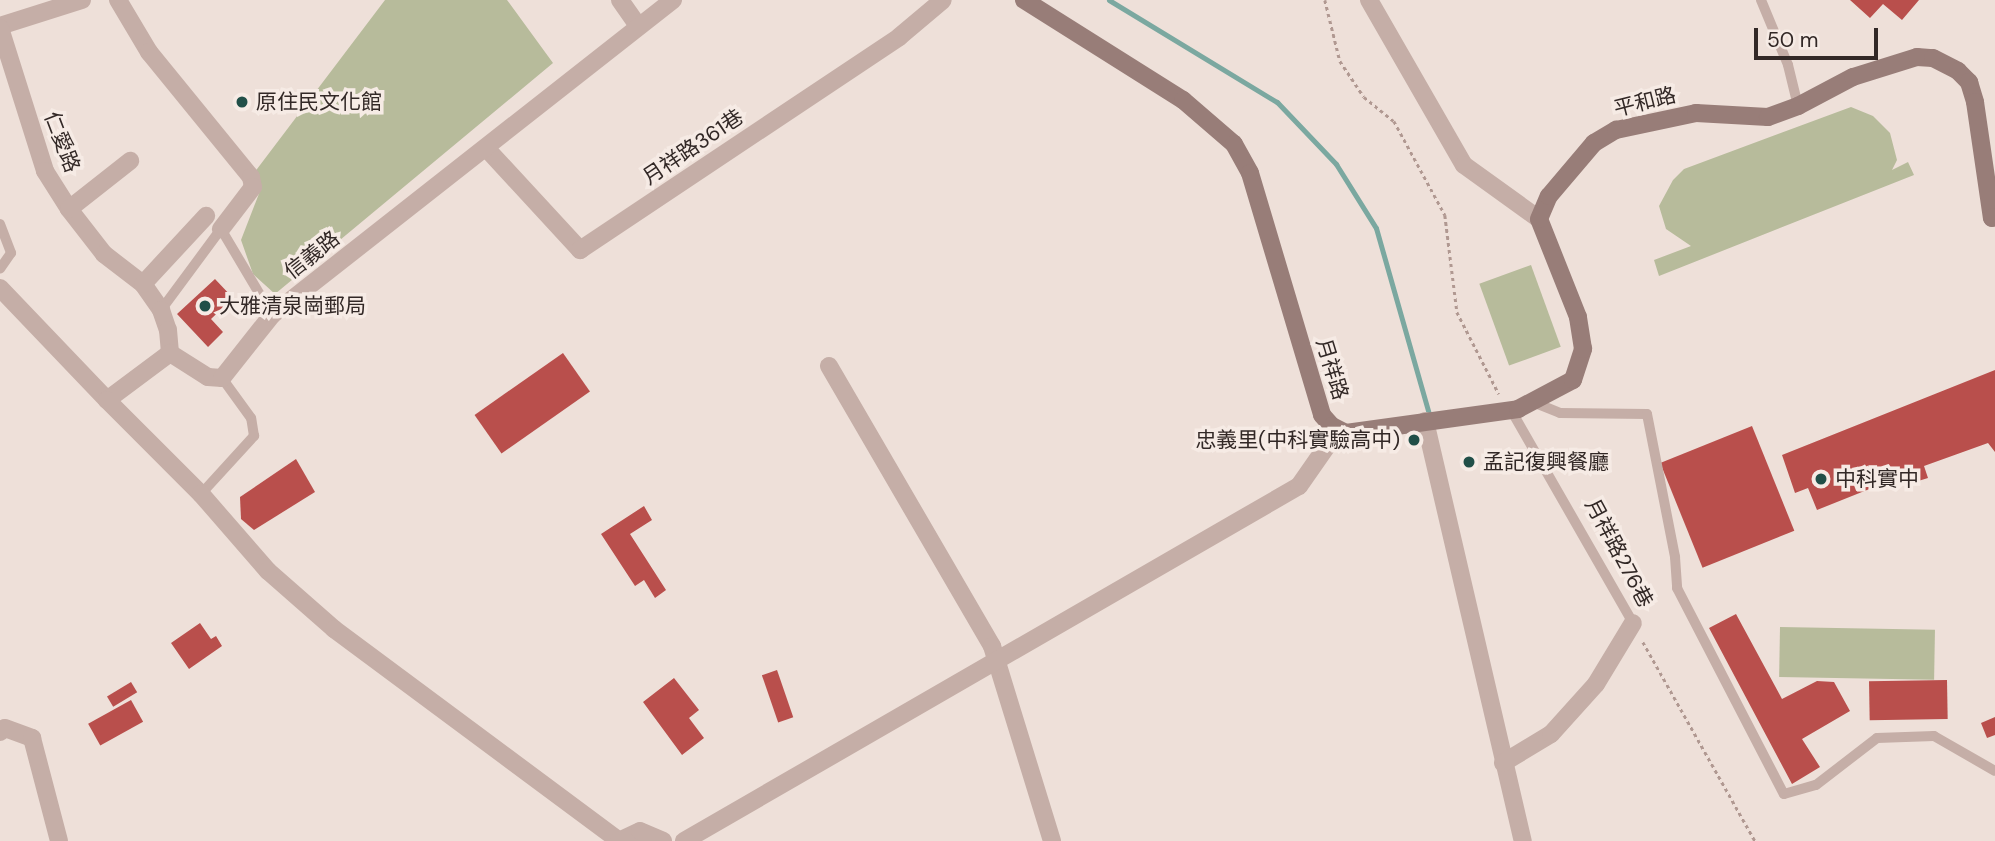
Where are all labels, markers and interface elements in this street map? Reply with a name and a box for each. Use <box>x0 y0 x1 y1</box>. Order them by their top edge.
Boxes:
scale bar <box>1757 14 1881 58</box>
text: 50 m <box>1767 26 1818 54</box>
street label: 平和路 <box>1611 82 1679 122</box>
place label: 原住民文化館 <box>256 89 382 115</box>
marker: 原住民文化館 <box>234 94 250 110</box>
street label: 月祥路361巷 <box>638 104 748 190</box>
street label: 仁愛路 <box>39 108 85 176</box>
street label: 信義路 <box>279 226 345 284</box>
place label: 大雅清泉崗郵局 <box>219 293 366 319</box>
marker: 大雅清泉崗郵局 <box>197 298 213 314</box>
street label: 月祥路 <box>1311 335 1353 403</box>
place label: 忠義里(中科實驗高中) <box>1195 427 1400 453</box>
marker: 忠義里(中科實驗高中) <box>1406 432 1422 448</box>
place label: 孟記復興餐廳 <box>1483 449 1609 475</box>
marker: 孟記復興餐廳 <box>1461 454 1477 470</box>
place label: 中科實中 <box>1835 466 1919 492</box>
marker: 中科實中 <box>1813 471 1829 487</box>
street label: 月祥路276巷 <box>1580 494 1658 612</box>

